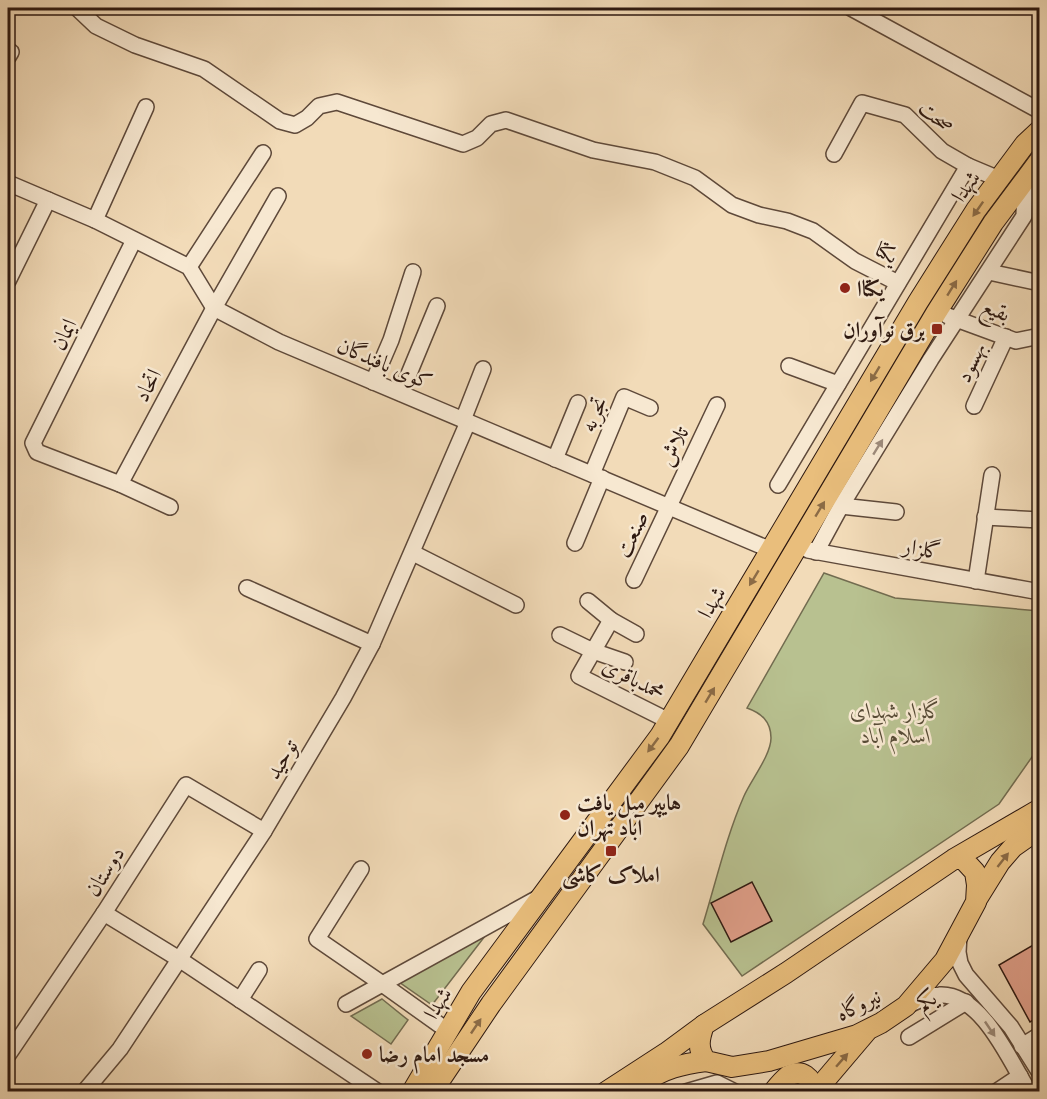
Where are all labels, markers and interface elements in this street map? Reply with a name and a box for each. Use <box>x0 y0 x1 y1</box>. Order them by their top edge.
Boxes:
street label: صحت <box>912 91 962 141</box>
street label: شهدا <box>942 163 988 209</box>
one-way arrow <box>972 200 984 216</box>
street label: یکتا <box>870 233 906 272</box>
place label: یکتاا <box>857 272 886 304</box>
one-way arrow <box>947 280 958 296</box>
marker: یکتاا <box>838 281 852 295</box>
street label: بقیع <box>975 289 1015 333</box>
street label: ایمان <box>42 313 84 355</box>
place label: برق نوآوران <box>843 313 925 345</box>
marker: برق نوآوران <box>930 322 944 336</box>
street label: کوی بافندگان <box>332 329 438 397</box>
street label: بهسود <box>947 336 993 388</box>
street label: اتحاد <box>125 363 169 407</box>
one-way arrow <box>869 366 880 382</box>
street label: تجربه <box>571 391 615 437</box>
street label: تلاش <box>650 420 697 472</box>
one-way arrow <box>872 439 883 455</box>
one-way arrow <box>814 501 825 517</box>
street label: صنعت <box>606 505 656 563</box>
street label: گلزار <box>898 528 944 567</box>
one-way arrow <box>748 570 759 586</box>
street label: شهدا <box>689 580 733 624</box>
street label: محمدباقری <box>597 649 671 707</box>
one-way arrow <box>704 687 715 703</box>
park label: گلزار شهدای اسلام آباد <box>850 694 942 755</box>
street label: توحید <box>256 732 306 785</box>
one-way arrow <box>648 738 660 753</box>
place label: هایپر مبل یافت آباد تهران <box>577 786 681 843</box>
marker: هایپر مبل یافت آباد تهران <box>558 808 572 822</box>
street label: دوستان <box>76 840 132 902</box>
marker: املاک کاشی <box>604 844 618 858</box>
one-way arrow <box>996 853 1008 868</box>
place label: املاک کاشی <box>562 858 660 890</box>
street label: نیروگاه <box>830 979 886 1029</box>
street label: یکم <box>909 980 947 1023</box>
street label: شهدا <box>415 981 459 1025</box>
one-way arrow <box>470 1018 482 1034</box>
one-way arrow <box>984 1021 995 1037</box>
place label: مسجد امام رضا <box>379 1038 489 1074</box>
marker: مسجد امام رضا <box>360 1047 374 1061</box>
one-way arrow <box>835 1053 848 1068</box>

